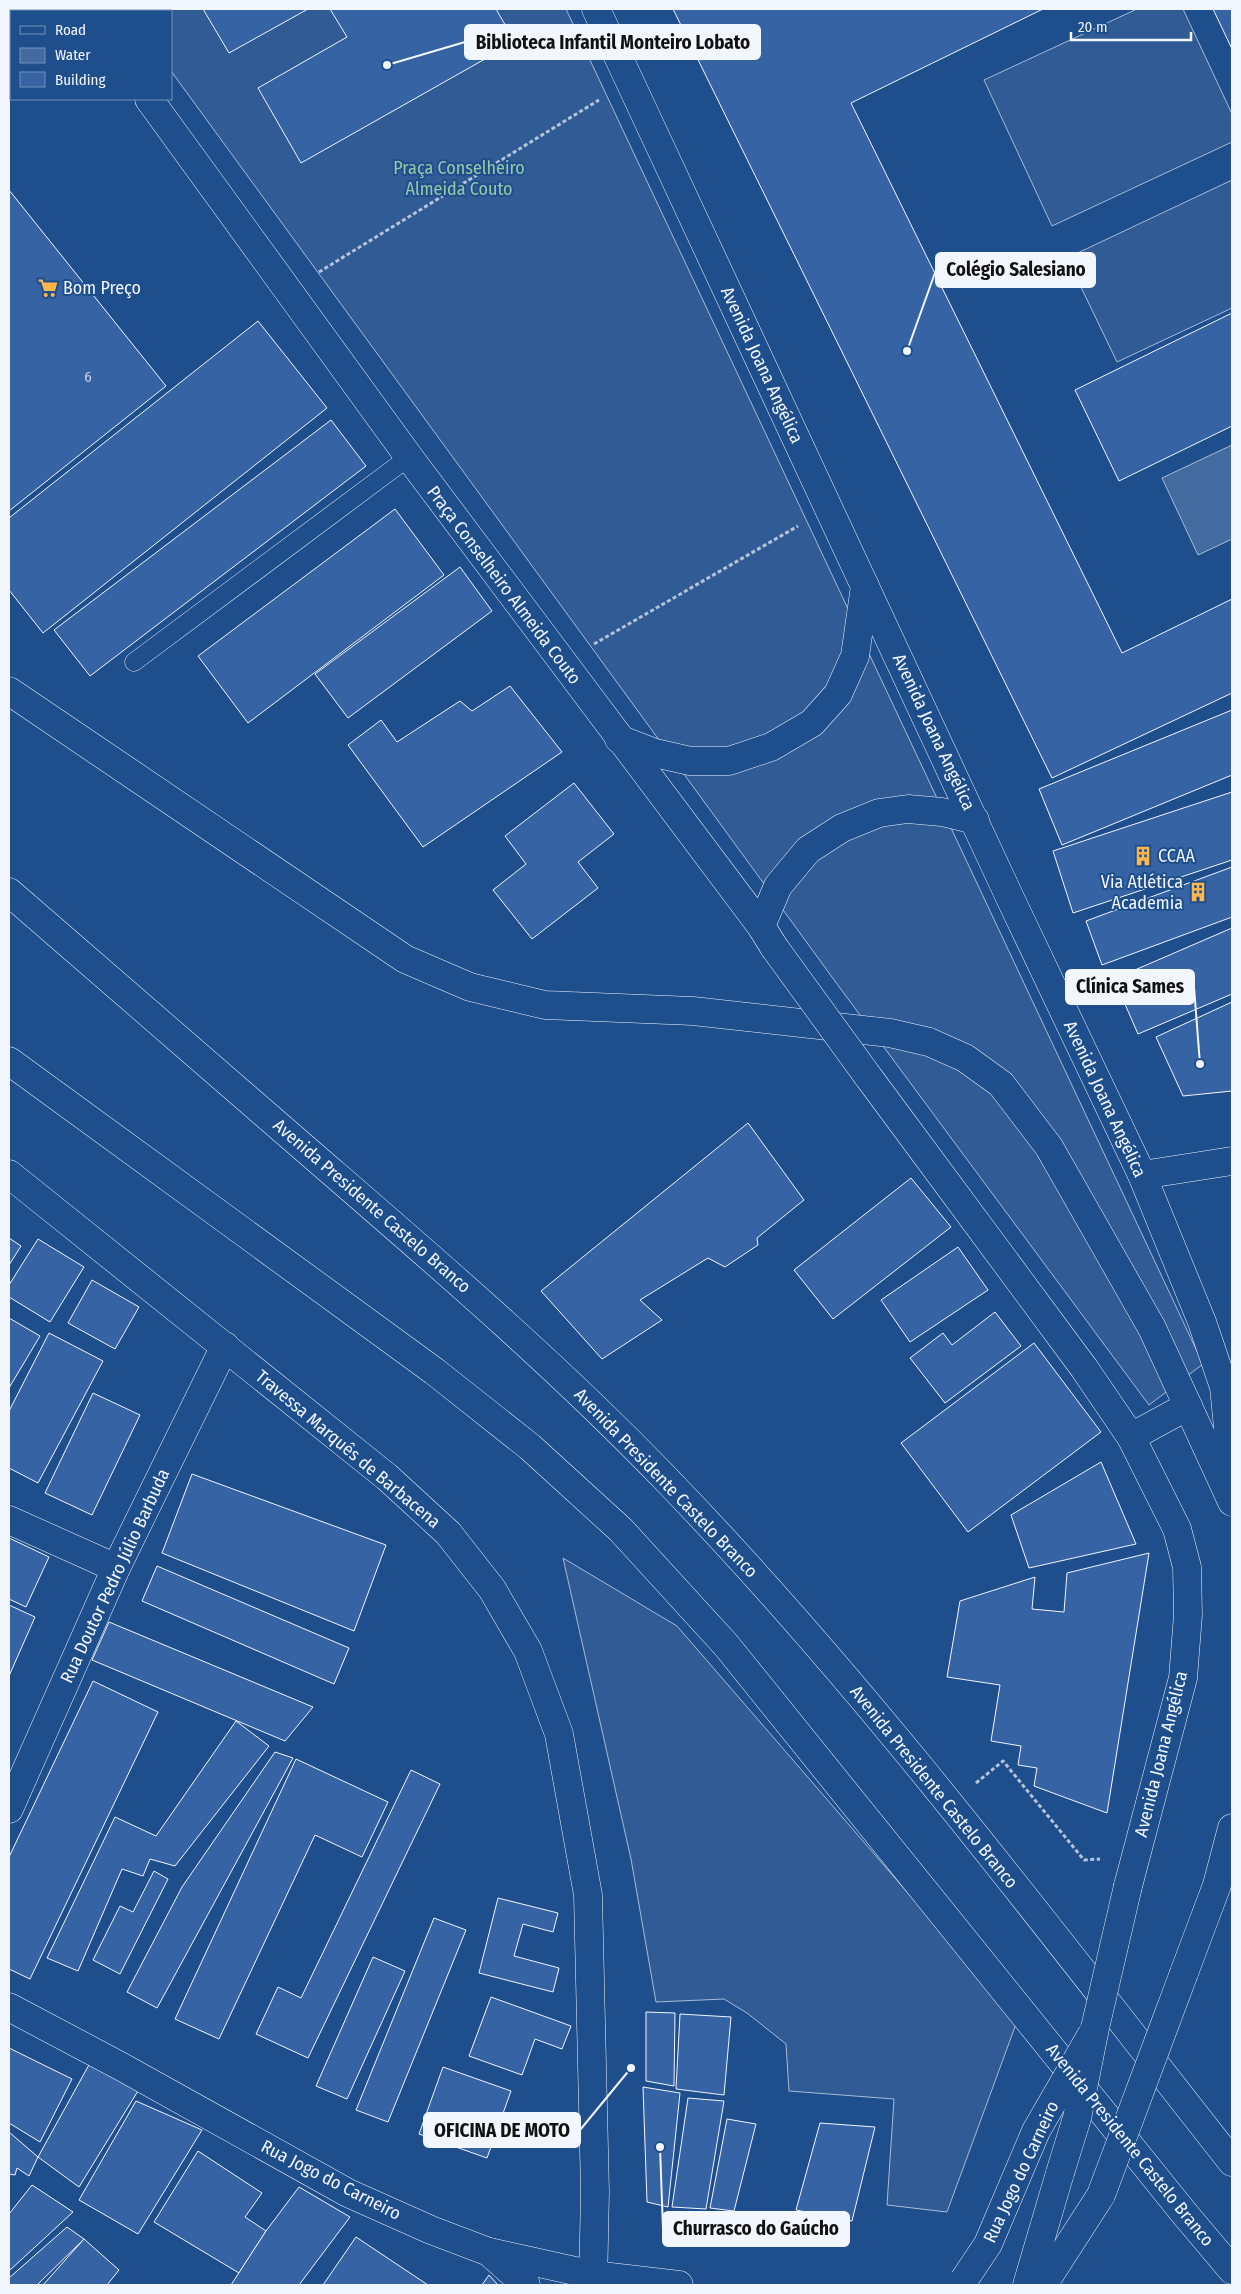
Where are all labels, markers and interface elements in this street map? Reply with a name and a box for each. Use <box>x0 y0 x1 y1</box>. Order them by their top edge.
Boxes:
legend <box>10 10 172 100</box>
scale bar <box>1071 10 1191 42</box>
text: 20 m <box>1078 18 1108 36</box>
text: Road <box>55 21 86 39</box>
callout: Biblioteca Infantil Monteiro Lobato <box>465 25 760 59</box>
text: Biblioteca Infantil Monteiro Lobato <box>476 31 750 54</box>
text: Water <box>55 46 91 64</box>
text: Building <box>55 71 106 89</box>
park label: Praça Conselheiro Almeida Couto <box>393 157 525 200</box>
callout: Colégio Salesiano <box>936 253 1095 287</box>
text: Colégio Salesiano <box>946 258 1086 281</box>
supermarket icon: Bom Preço <box>37 277 59 299</box>
place label: Bom Preço <box>63 277 141 299</box>
street label: Avenida Joana Angélica <box>716 283 808 447</box>
house number: 6 <box>84 368 92 386</box>
street label: Praça Conselheiro Almeida Couto <box>422 482 586 688</box>
street label: Avenida Joana Angélica <box>888 650 980 814</box>
building icon: CCAA <box>1132 845 1154 867</box>
place label: CCAA <box>1158 845 1195 867</box>
place label: Via Atlética Academia <box>1101 871 1183 914</box>
building icon: Via Atlética Academia <box>1187 881 1209 903</box>
callout: Clínica Sames <box>1066 970 1194 1004</box>
text: Clínica Sames <box>1076 975 1185 998</box>
street label: Avenida Joana Angélica <box>1059 1017 1151 1181</box>
street label: Avenida Presidente Castelo Branco <box>269 1114 475 1298</box>
street label: Travessa Marquês de Barbacena <box>251 1365 445 1533</box>
street label: Avenida Presidente Castelo Branco <box>570 1384 762 1582</box>
street label: Rua Doutor Pedro Júlio Barbuda <box>56 1465 174 1687</box>
street label: Avenida Joana Angélica <box>1130 1669 1192 1839</box>
street label: Avenida Presidente Castelo Branco <box>845 1681 1023 1893</box>
street label: Avenida Presidente Castelo Branco <box>1041 2039 1219 2251</box>
street label: Rua Jogo do Carneiro <box>978 2098 1064 2246</box>
callout: OFICINA DE MOTO <box>424 2113 580 2147</box>
text: OFICINA DE MOTO <box>434 2119 570 2142</box>
street label: Rua Jogo do Carneiro <box>257 2135 405 2225</box>
callout: Churrasco do Gaúcho <box>663 2212 849 2246</box>
text: Churrasco do Gaúcho <box>673 2217 839 2240</box>

